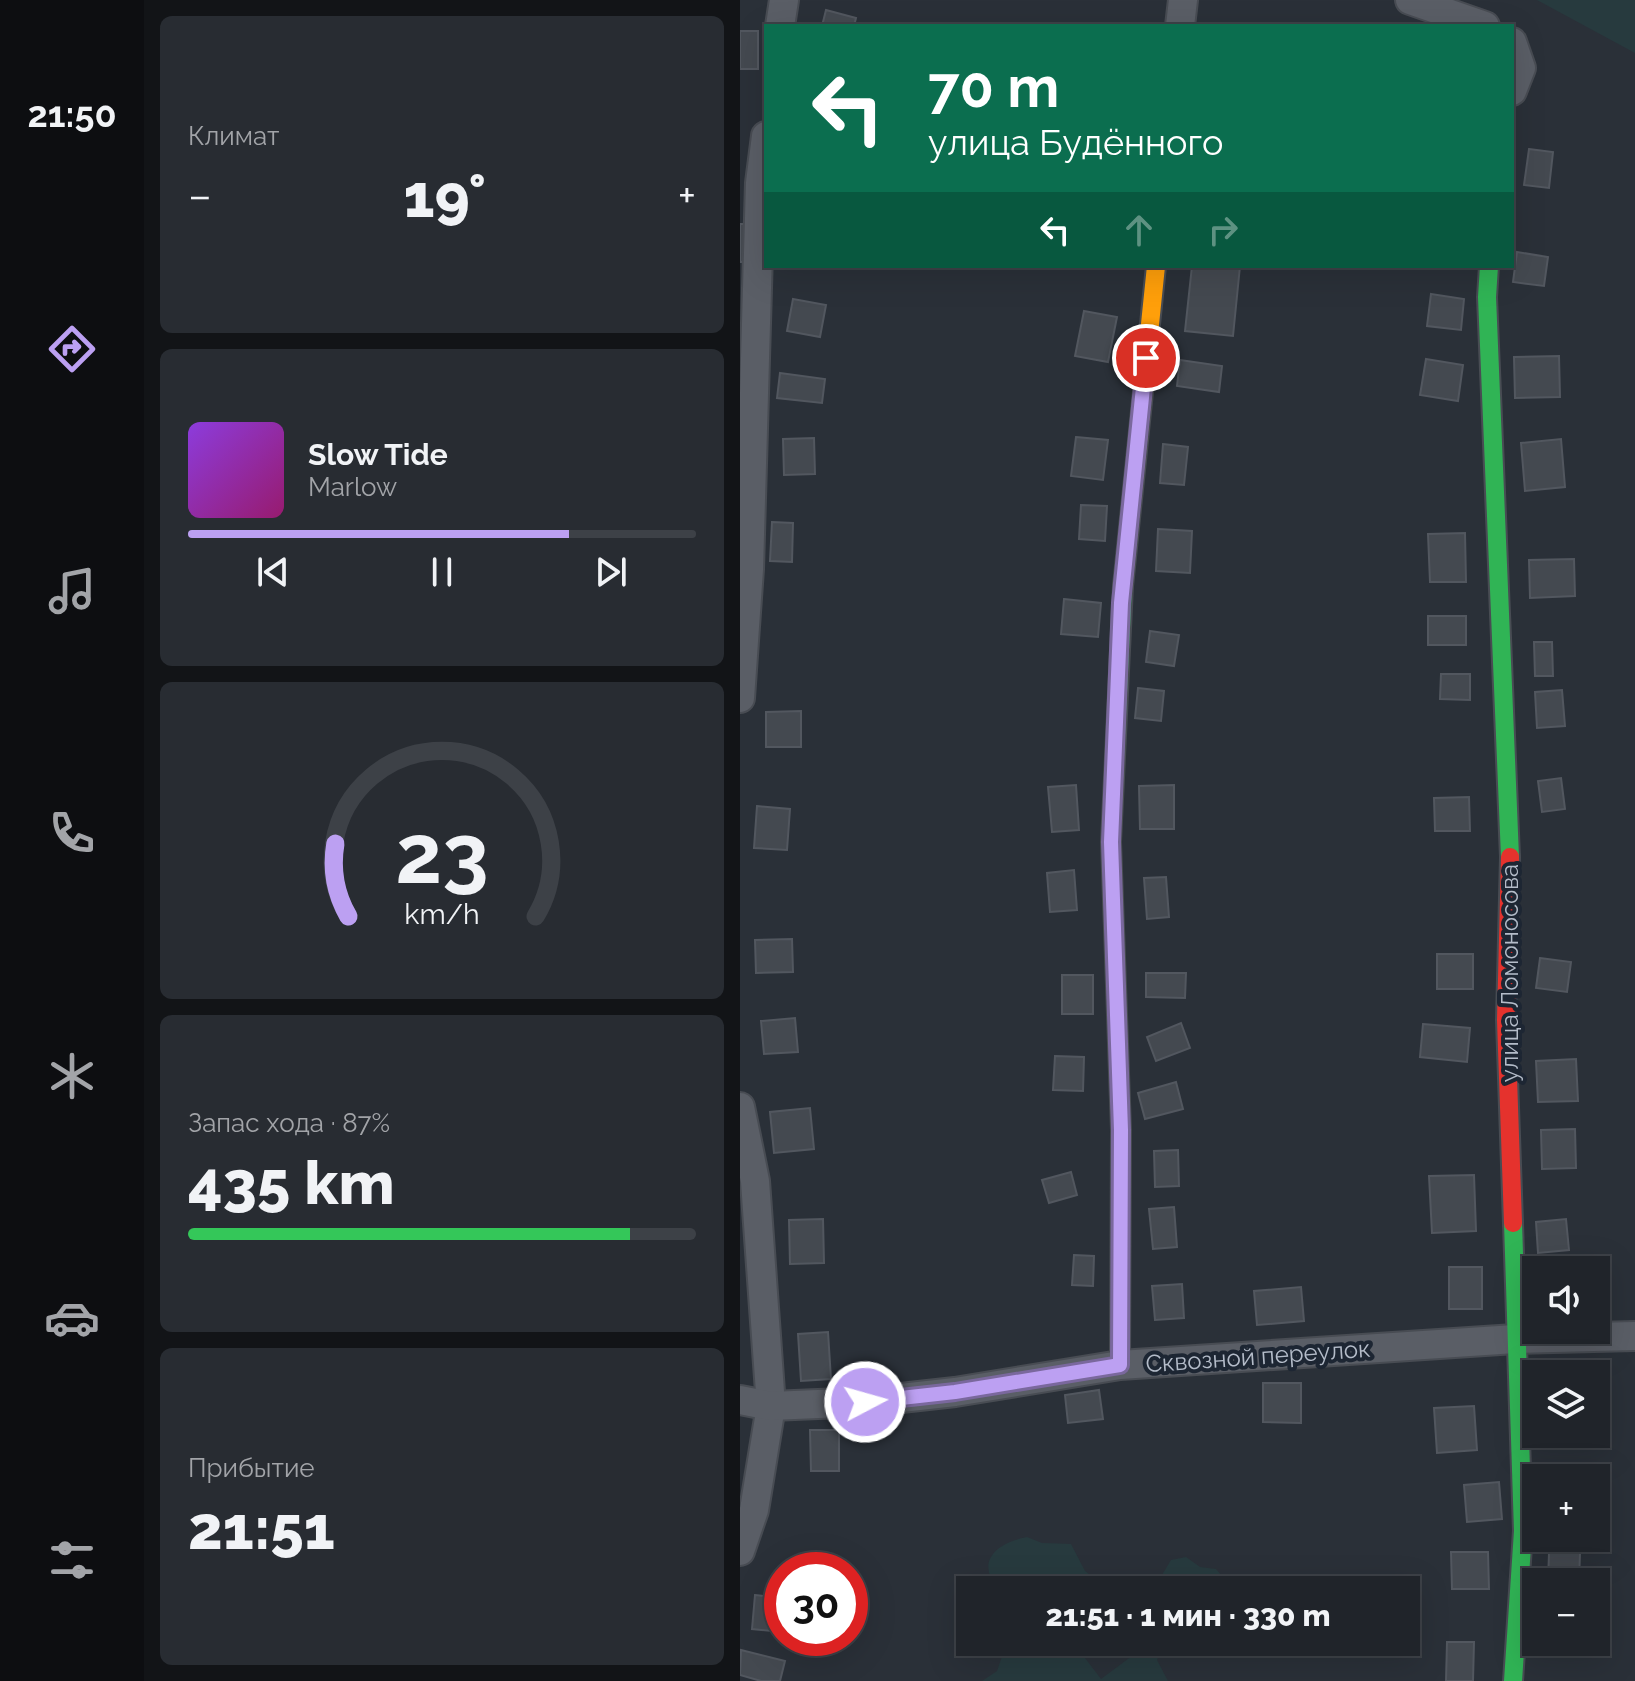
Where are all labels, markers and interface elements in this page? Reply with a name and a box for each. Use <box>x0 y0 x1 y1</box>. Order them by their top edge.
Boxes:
text: 70 m <box>928 54 1059 120</box>
icon: left <box>796 56 900 160</box>
text: 21:50 <box>27 93 117 135</box>
text: Климат <box>188 121 279 151</box>
text: улица Будённого <box>928 121 1223 163</box>
text: 19° <box>404 161 486 231</box>
text: − <box>188 170 212 221</box>
text: + <box>678 170 696 221</box>
icon: left <box>1033 208 1077 252</box>
icon: ahead <box>1117 208 1161 252</box>
icon: right <box>1201 208 1245 252</box>
icon: directions <box>44 321 100 377</box>
pin <box>1112 324 1180 392</box>
icon: arrive <box>1124 336 1168 380</box>
text: Slow Tide <box>308 437 448 472</box>
text: Marlow <box>308 472 397 502</box>
icon: previous <box>251 550 295 594</box>
icon: pause <box>420 550 464 594</box>
icon: next <box>589 550 633 594</box>
icon: music <box>44 563 100 619</box>
text: 23 <box>395 804 489 901</box>
icon: phone <box>44 805 100 861</box>
street label: улица Ломоносова <box>1495 864 1524 1082</box>
text: km/h <box>404 897 480 931</box>
icon: climate <box>44 1048 100 1104</box>
text: Запас хода · 87% <box>188 1108 390 1138</box>
text: 435 km <box>188 1148 395 1218</box>
map controls <box>1522 1256 1610 1656</box>
button: sound <box>1522 1256 1610 1344</box>
icon: car <box>44 1290 100 1346</box>
street label: Сквозной переулок <box>1145 1334 1371 1378</box>
position arrow <box>823 1360 907 1444</box>
button: layers <box>1522 1360 1610 1448</box>
text: Прибытие <box>188 1453 315 1483</box>
button: + <box>1522 1464 1610 1552</box>
text: 21:51 <box>188 1493 335 1563</box>
icon: filters <box>44 1532 100 1588</box>
speed limit sign: 30 <box>764 1552 868 1656</box>
button: − <box>1522 1568 1610 1656</box>
text: 21:51 · 1 мин · 330 m <box>1045 1598 1331 1633</box>

